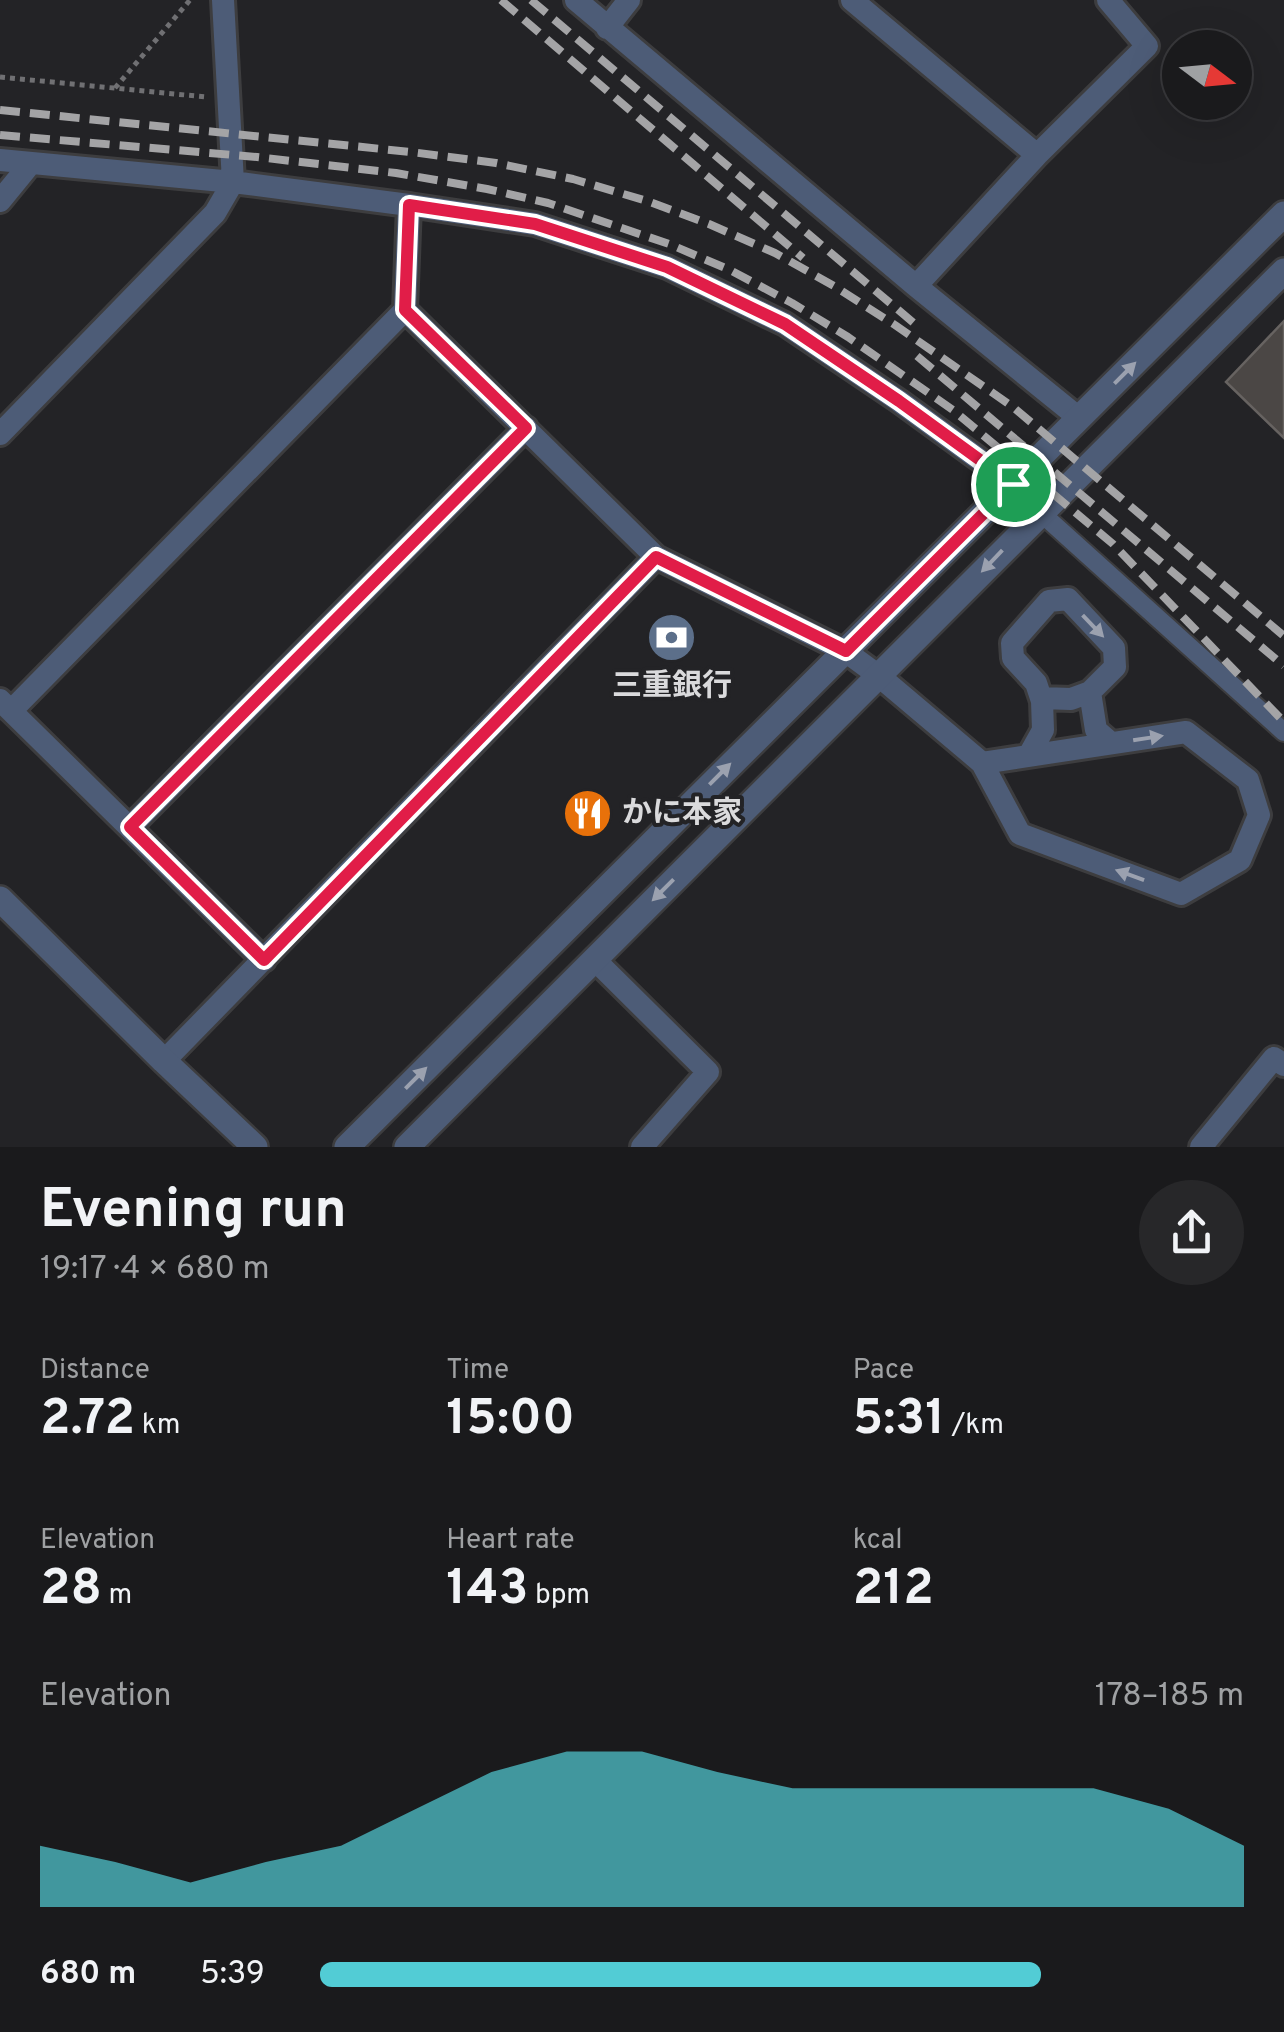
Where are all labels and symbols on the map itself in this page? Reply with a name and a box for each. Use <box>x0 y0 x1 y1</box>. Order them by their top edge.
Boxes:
north arrow <box>1162 30 1252 120</box>
one-way arrow <box>1112 361 1136 385</box>
pin <box>971 442 1056 527</box>
one-way arrow <box>980 549 1004 573</box>
bank icon: 三重銀行 <box>646 612 698 664</box>
one-way arrow <box>1081 614 1104 638</box>
place label: 三重銀行 <box>612 669 732 706</box>
one-way arrow <box>1132 729 1164 745</box>
one-way arrow <box>708 763 732 787</box>
restaurant icon: かに本家 <box>561 788 613 840</box>
place label: かに本家 <box>622 796 742 833</box>
one-way arrow <box>1115 867 1145 883</box>
one-way arrow <box>651 878 675 902</box>
one-way arrow <box>403 1066 427 1090</box>

